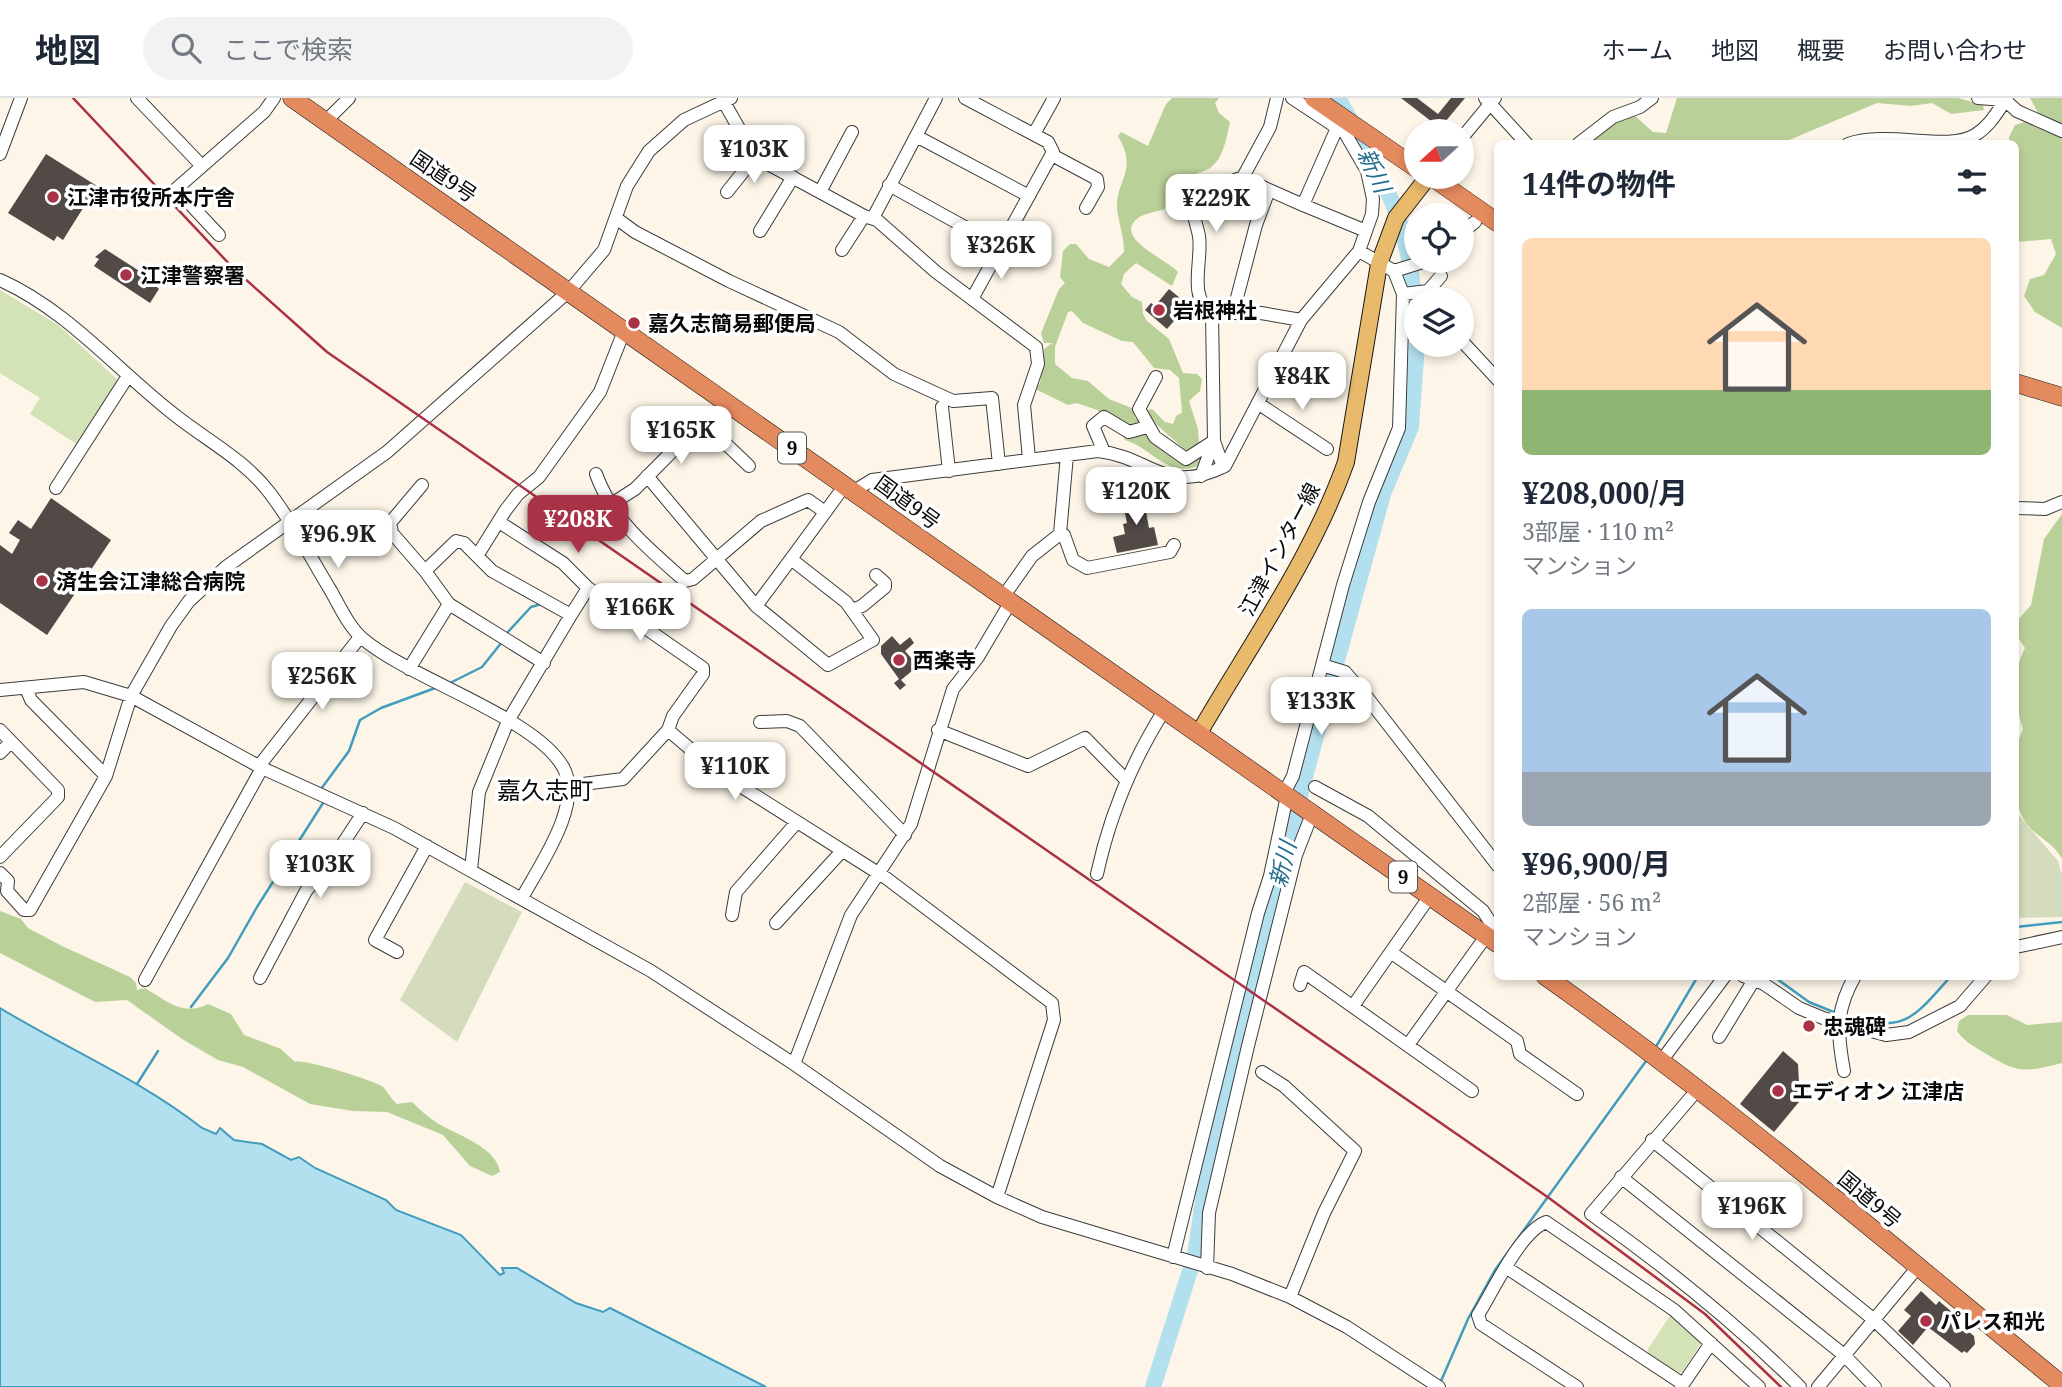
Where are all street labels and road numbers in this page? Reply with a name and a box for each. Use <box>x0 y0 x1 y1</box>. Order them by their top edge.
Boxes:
street label: 国道9号 <box>405 143 483 209</box>
road number: 9 <box>778 432 806 464</box>
street label: 国道9号 <box>870 469 946 535</box>
street label: 江津インター線 <box>1232 478 1326 620</box>
road number: 9 <box>1389 862 1417 892</box>
street label: 国道9号 <box>1832 1164 1908 1234</box>

